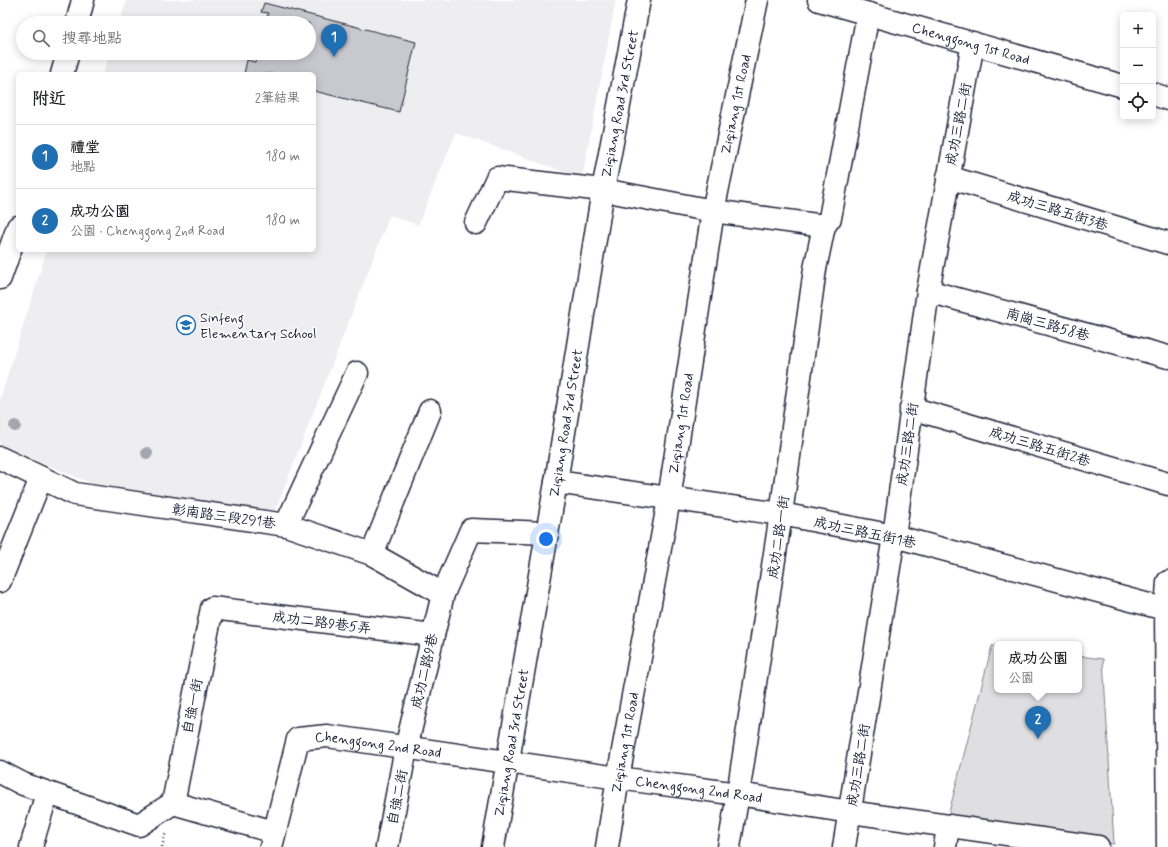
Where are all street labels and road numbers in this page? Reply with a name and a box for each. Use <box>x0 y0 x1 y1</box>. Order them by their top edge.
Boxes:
street label: Chenggong 1st Road <box>910 19 1032 69</box>
street label: Ziqiang Road 3rd Street <box>598 28 643 179</box>
street label: Ziqiang 1st Road <box>717 53 755 156</box>
street label: 成功三路二街 <box>942 81 976 167</box>
street label: 成功三路五街3巷 <box>1005 187 1111 235</box>
street label: 南崗三路58巷 <box>1004 304 1093 346</box>
street label: Ziqiang Road 3rd Street <box>546 348 587 499</box>
street label: Ziqiang 1st Road <box>665 372 698 475</box>
street label: 成功三路二街 <box>893 401 923 487</box>
street label: 成功三路五街2巷 <box>987 423 1093 471</box>
street label: 成功二路一街 <box>764 494 794 580</box>
street label: 彰南路三段291巷 <box>171 501 278 533</box>
street label: 成功三路五街1巷 <box>812 513 919 553</box>
street label: 成功二路9巷5弄 <box>272 608 372 638</box>
street label: 成功二路9巷 <box>408 631 443 711</box>
street label: Ziqiang Road 3rd Street <box>490 667 534 818</box>
street label: 自強一街 <box>179 677 207 735</box>
street label: Ziqiang 1st Road <box>608 691 644 794</box>
street label: 成功三路二街 <box>844 722 874 808</box>
street label: Chenggong 2nd Road <box>314 728 442 762</box>
street label: 自強二街 <box>384 768 412 826</box>
street label: Chenggong 2nd Road <box>634 772 763 808</box>

